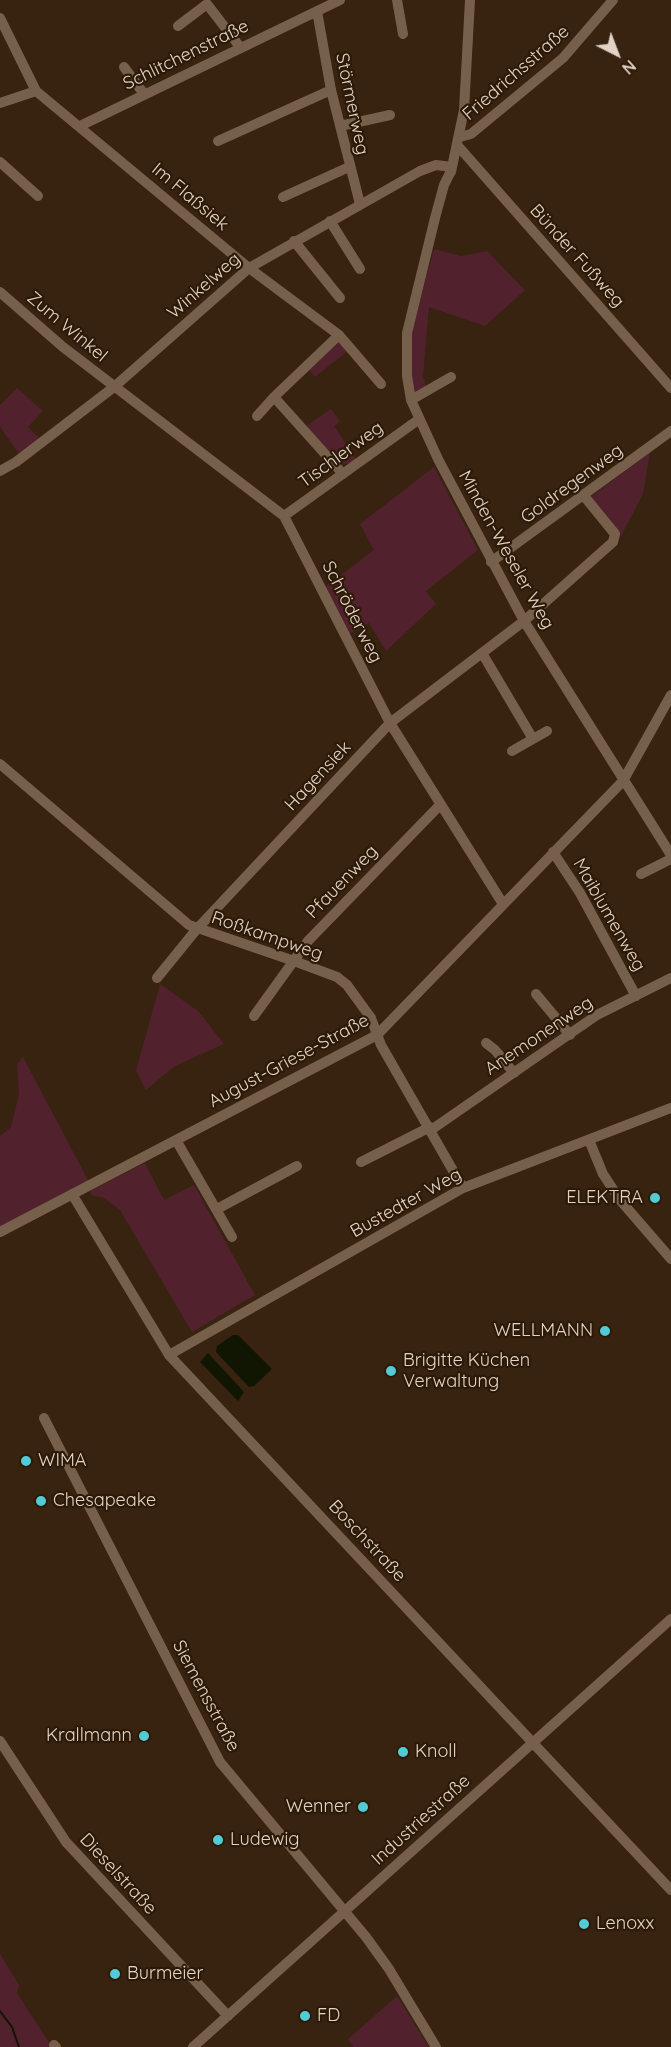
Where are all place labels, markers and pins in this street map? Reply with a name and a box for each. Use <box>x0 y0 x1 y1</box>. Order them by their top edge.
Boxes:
place label: ELEKTRA <box>566 1187 643 1209</box>
marker: ELEKTRA <box>648 1191 662 1205</box>
place label: WELLMANN <box>493 1320 593 1342</box>
marker: WELLMANN <box>598 1324 612 1338</box>
place label: Brigitte Küchen Verwaltung <box>403 1350 530 1392</box>
marker: Brigitte Küchen Verwaltung <box>384 1364 398 1378</box>
place label: WIMA <box>38 1450 86 1472</box>
marker: WIMA <box>19 1454 33 1468</box>
place label: Chesapeake <box>53 1490 156 1512</box>
marker: Chesapeake <box>34 1494 48 1508</box>
place label: Krallmann <box>46 1725 132 1747</box>
marker: Krallmann <box>137 1729 151 1743</box>
place label: Knoll <box>415 1741 457 1763</box>
marker: Knoll <box>396 1745 410 1759</box>
place label: Wenner <box>286 1796 351 1818</box>
marker: Wenner <box>356 1800 370 1814</box>
place label: Ludewig <box>230 1829 300 1851</box>
marker: Ludewig <box>211 1833 225 1847</box>
place label: Lenoxx <box>596 1913 654 1935</box>
marker: Lenoxx <box>577 1917 591 1931</box>
place label: Burmeier <box>127 1963 203 1985</box>
marker: Burmeier <box>108 1967 122 1981</box>
place label: FD <box>317 2005 340 2027</box>
marker: FD <box>298 2009 312 2023</box>

